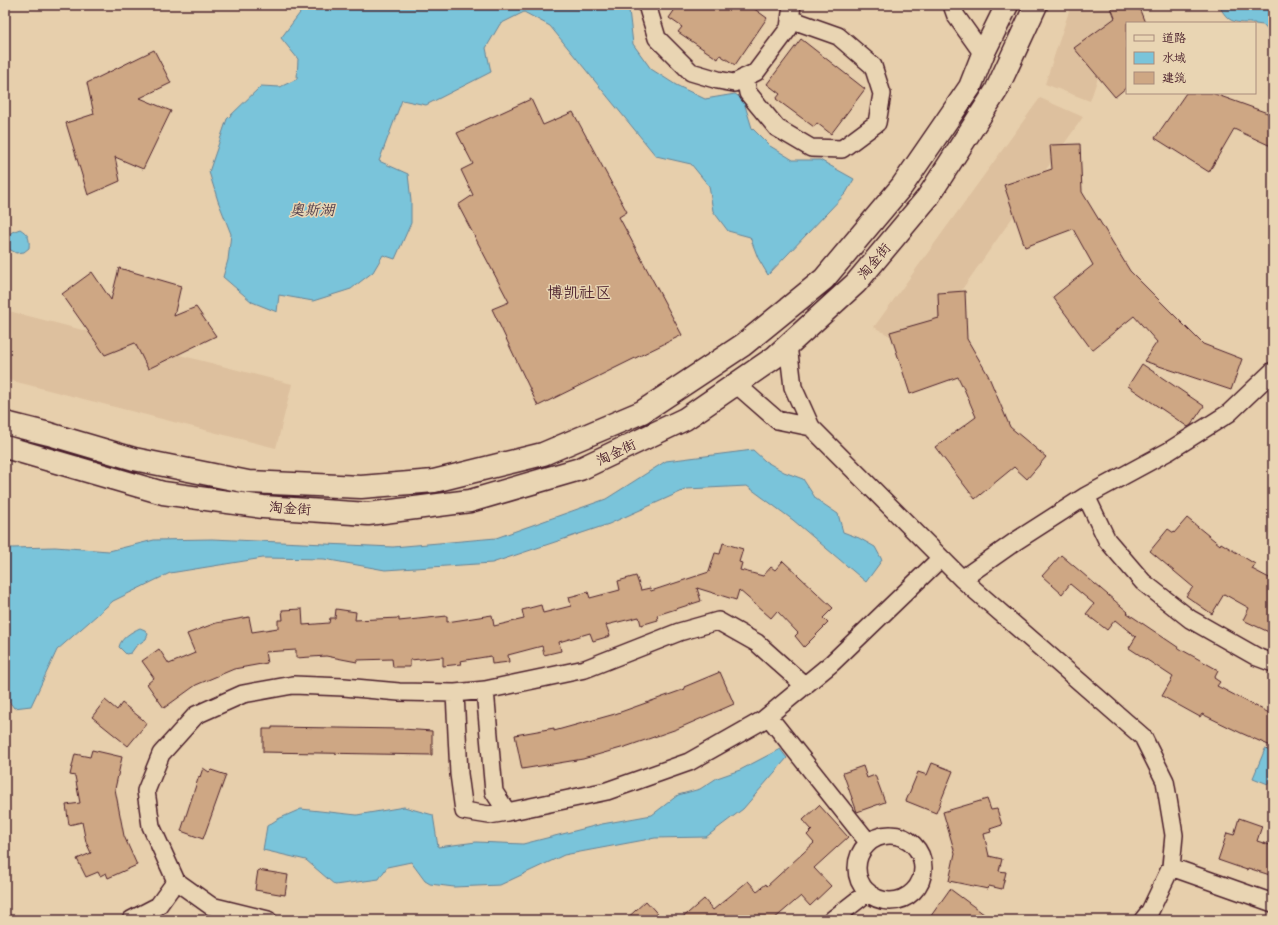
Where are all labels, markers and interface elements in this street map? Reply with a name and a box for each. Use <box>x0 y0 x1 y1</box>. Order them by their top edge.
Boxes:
legend <box>1126 22 1256 94</box>
text: 道路 <box>1162 30 1186 46</box>
text: 水域 <box>1162 50 1186 66</box>
text: 建筑 <box>1162 70 1186 86</box>
water label: 奥斯湖 <box>289 200 336 220</box>
street label: 淘金街 <box>854 239 894 283</box>
district label: 博凯社区 <box>547 282 611 303</box>
street label: 淘金街 <box>593 435 639 469</box>
street label: 淘金街 <box>268 498 312 518</box>

